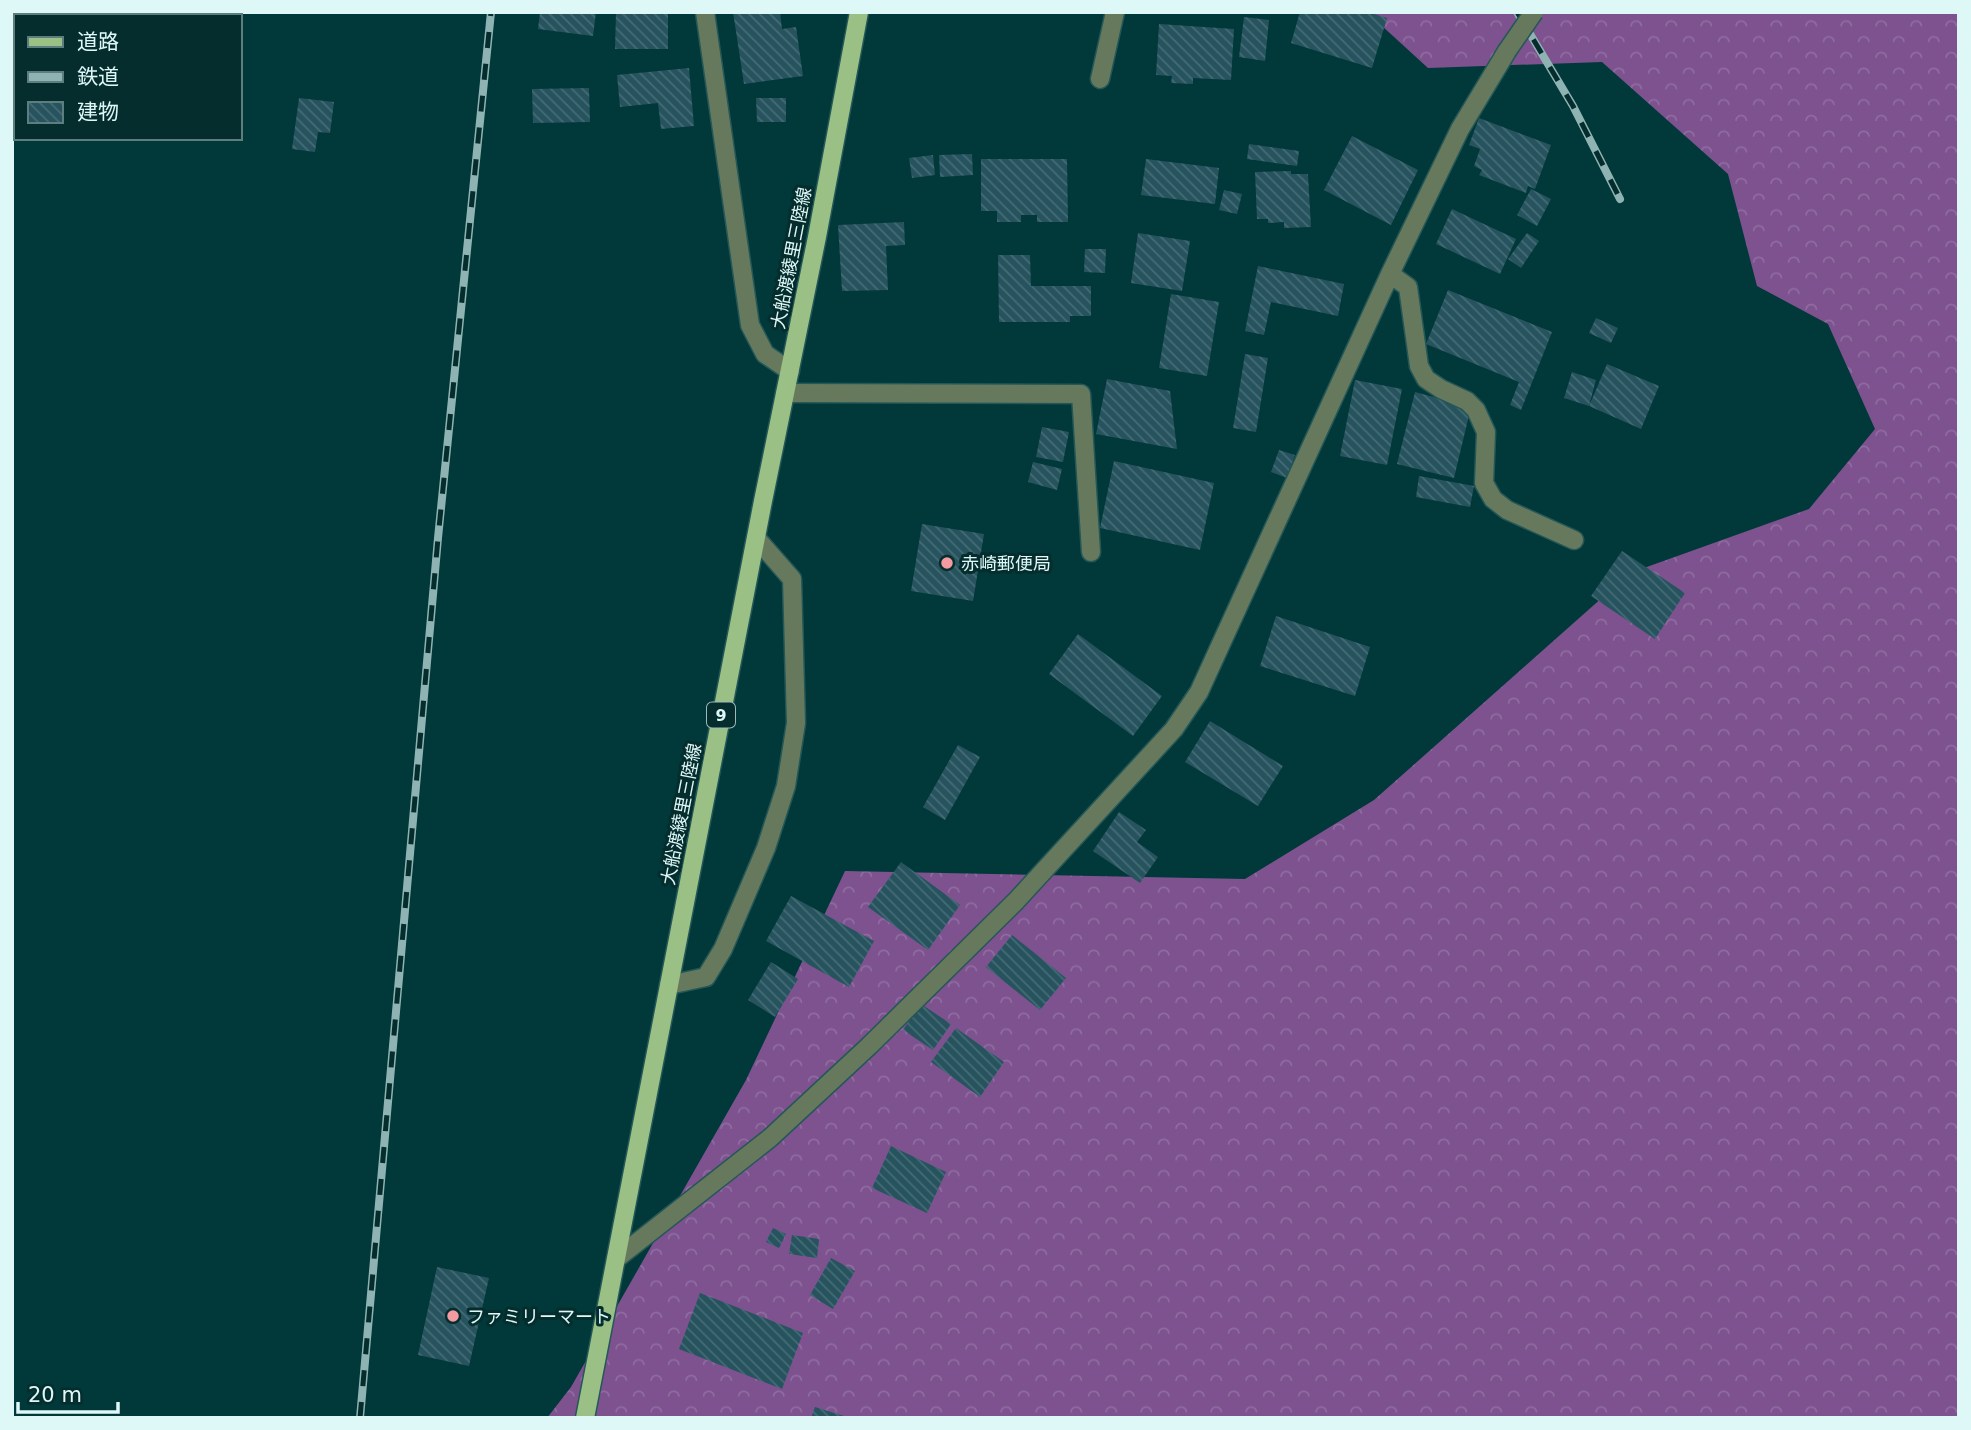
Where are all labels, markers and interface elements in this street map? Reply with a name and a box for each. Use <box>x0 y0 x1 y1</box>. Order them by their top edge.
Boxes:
legend <box>14 14 242 140</box>
text: 道路 <box>77 30 119 54</box>
text: 鉄道 <box>77 65 119 89</box>
text: 建物 <box>77 100 119 124</box>
street label: 大船渡綾里三陸線 <box>767 185 815 331</box>
place label: 赤崎郵便局 <box>961 553 1051 574</box>
marker: 赤崎郵便局 <box>939 555 955 571</box>
road number: 9 <box>707 702 735 728</box>
street label: 大船渡綾里三陸線 <box>657 741 705 887</box>
place label: ファミリーマート <box>467 1306 611 1327</box>
marker: ファミリーマート <box>445 1308 461 1324</box>
scale bar <box>18 1370 117 1414</box>
text: 20 m <box>28 1383 82 1407</box>

